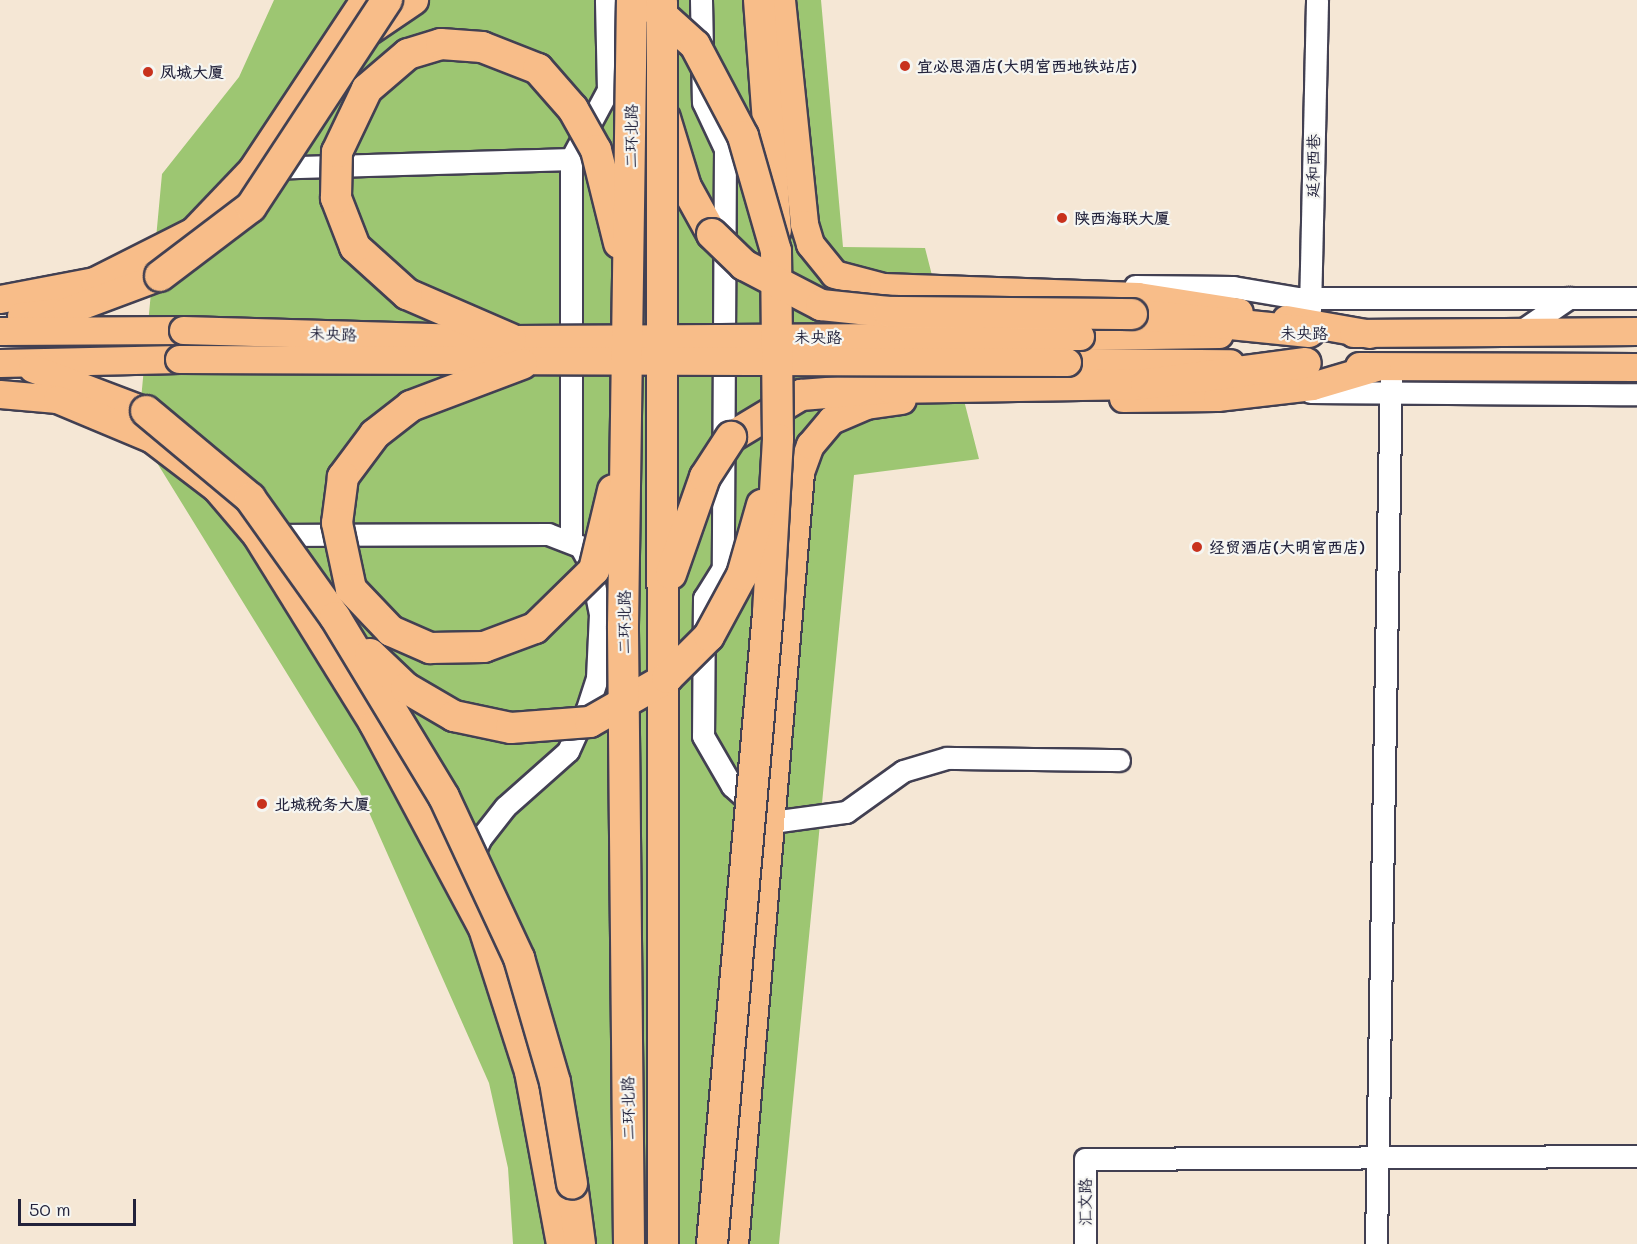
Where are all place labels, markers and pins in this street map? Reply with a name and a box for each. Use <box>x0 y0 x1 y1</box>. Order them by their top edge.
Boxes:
place label: 宜必思酒店(大明宫西地铁站店) <box>917 56 1137 76</box>
marker: 宜必思酒店(大明宫西地铁站店) <box>898 59 912 73</box>
place label: 凤城大厦 <box>160 62 224 82</box>
marker: 凤城大厦 <box>141 65 155 79</box>
place label: 陕西海联大厦 <box>1074 208 1170 228</box>
marker: 陕西海联大厦 <box>1055 211 1069 225</box>
place label: 经贸酒店(大明宫西店) <box>1209 537 1365 557</box>
marker: 经贸酒店(大明宫西店) <box>1190 540 1204 554</box>
place label: 北城税务大厦 <box>274 794 370 814</box>
marker: 北城税务大厦 <box>255 797 269 811</box>

